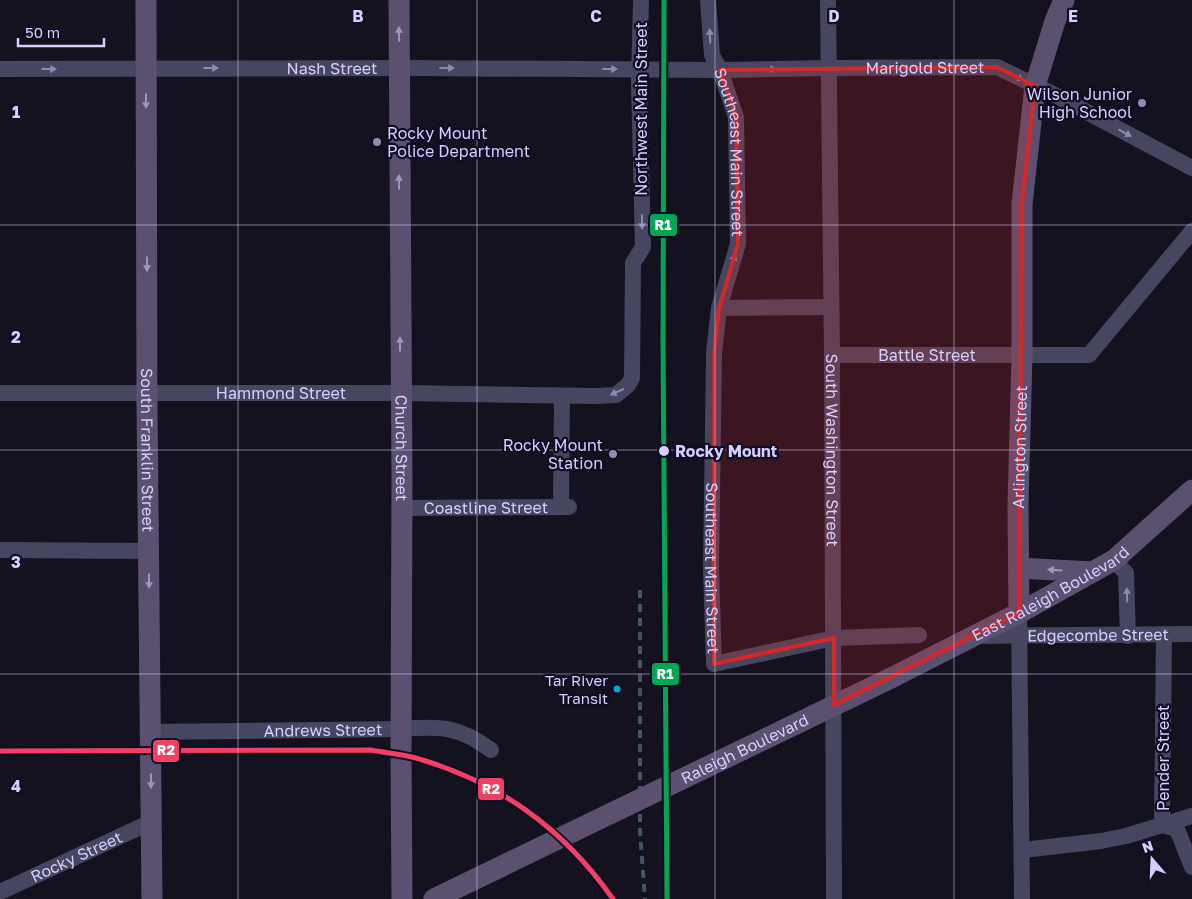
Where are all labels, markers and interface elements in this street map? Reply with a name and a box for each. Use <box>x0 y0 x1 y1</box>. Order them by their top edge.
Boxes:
text: B <box>352 6 364 26</box>
text: C <box>590 6 602 26</box>
text: D <box>828 6 840 26</box>
text: E <box>1068 6 1078 26</box>
scale bar <box>18 15 104 47</box>
street label: Northwest Main Street <box>631 22 651 196</box>
text: 50 m <box>25 23 60 41</box>
one-way arrow <box>395 26 403 42</box>
one-way arrow <box>706 28 714 44</box>
street label: Marigold Street <box>865 57 985 78</box>
street label: Nash Street <box>286 58 377 78</box>
one-way arrow <box>203 64 219 72</box>
one-way arrow <box>440 64 456 72</box>
one-way arrow <box>41 65 57 73</box>
one-way arrow <box>602 65 618 73</box>
street label: Southeast Main Street <box>710 65 748 237</box>
one-way arrow <box>761 65 777 73</box>
one-way arrow <box>1010 73 1024 81</box>
place label: Wilson Junior High School <box>1027 84 1132 122</box>
one-way arrow <box>142 93 150 109</box>
marker: Wilson Junior High School <box>1136 97 1148 109</box>
text: 1 <box>12 102 20 122</box>
place label: Rocky Mount Police Department <box>387 123 530 161</box>
one-way arrow <box>1118 129 1133 137</box>
marker: Rocky Mount Police Department <box>371 136 383 148</box>
one-way arrow <box>395 173 403 189</box>
line badge: R1 <box>649 213 678 237</box>
one-way arrow <box>639 215 647 231</box>
text: R1 <box>655 216 671 233</box>
one-way arrow <box>730 253 738 268</box>
one-way arrow <box>143 256 151 272</box>
text: 2 <box>11 327 21 347</box>
one-way arrow <box>396 336 404 352</box>
street label: Battle Street <box>878 345 976 365</box>
street label: South Washington Street <box>822 353 843 547</box>
street label: South Franklin Street <box>137 368 158 532</box>
street label: Hammond Street <box>216 383 346 403</box>
street label: Arlington Street <box>1008 385 1031 509</box>
one-way arrow <box>609 388 624 397</box>
street label: Church Street <box>391 395 412 501</box>
place label: Rocky Mount Station <box>503 435 603 473</box>
place label: Rocky Mount <box>675 441 777 461</box>
marker: Rocky Mount <box>657 444 671 458</box>
marker: Rocky Mount Station <box>607 448 619 460</box>
street label: Southeast Main Street <box>701 482 724 654</box>
street label: Coastline Street <box>424 497 548 518</box>
street label: East Raleigh Boulevard <box>968 542 1133 645</box>
text: 3 <box>11 552 21 572</box>
one-way arrow <box>1047 566 1063 574</box>
one-way arrow <box>145 573 153 589</box>
one-way arrow <box>1123 587 1131 603</box>
street label: Edgecombe Street <box>1027 624 1169 646</box>
line badge: R1 <box>651 662 680 686</box>
text: R1 <box>657 665 673 682</box>
place label: Tar River Transit <box>545 671 608 707</box>
marker: Tar River Transit <box>612 684 622 694</box>
street label: Pender Street <box>1153 705 1173 811</box>
street label: Raleigh Boulevard <box>677 709 812 788</box>
street label: Andrews Street <box>264 719 382 741</box>
line badge: R2 <box>152 739 180 763</box>
text: R2 <box>157 741 176 758</box>
one-way arrow <box>147 773 155 789</box>
text: 4 <box>11 776 21 796</box>
line badge: R2 <box>477 777 505 801</box>
text: R2 <box>482 780 501 797</box>
street label: Rocky Street <box>27 827 125 886</box>
north arrow <box>1127 834 1177 884</box>
text: N <box>1140 836 1155 856</box>

